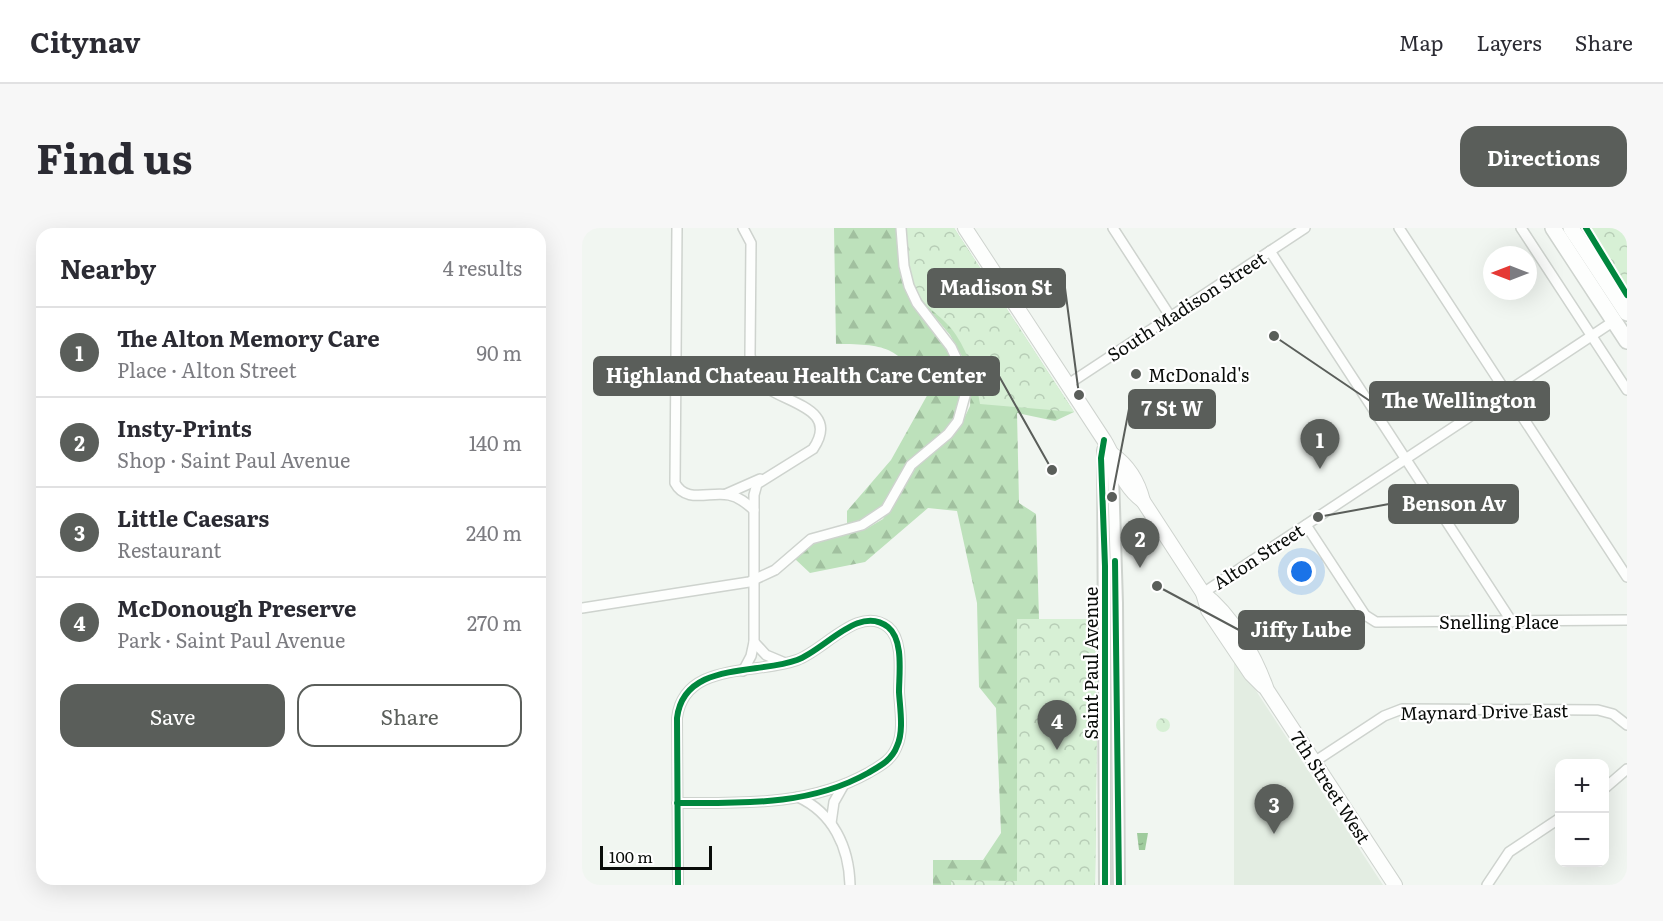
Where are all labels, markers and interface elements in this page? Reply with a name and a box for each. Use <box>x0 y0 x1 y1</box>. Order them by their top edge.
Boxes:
text: Citynav <box>30 20 140 62</box>
text: Map <box>1399 26 1444 57</box>
text: Layers <box>1477 26 1542 57</box>
text: Share <box>1575 26 1633 57</box>
text: Find us <box>36 125 193 187</box>
button: Directions <box>1460 126 1627 187</box>
street label: South Madison Street <box>1101 244 1271 368</box>
north arrow <box>1483 246 1537 300</box>
text: Nearby <box>60 248 156 287</box>
text: 4 results <box>443 252 522 282</box>
callout: Madison St <box>928 269 1065 307</box>
text: Madison St <box>940 271 1052 301</box>
text: The Alton Memory Care <box>117 321 380 354</box>
text: 1 <box>75 337 84 367</box>
text: 90 m <box>477 337 522 367</box>
text: Place · Alton Street <box>117 354 296 384</box>
callout: Highland Chateau Health Care Center <box>594 357 999 395</box>
text: Highland Chateau Health Care Center <box>606 359 986 389</box>
place label: McDonald's <box>1148 361 1249 388</box>
marker: McDonald's <box>1129 367 1143 381</box>
callout: The Wellington <box>1370 382 1549 420</box>
text: The Wellington <box>1381 384 1537 414</box>
callout: 7 St W <box>1129 390 1215 428</box>
text: 7 St W <box>1141 392 1203 422</box>
text: Insty-Prints <box>117 411 252 444</box>
pin: 1 <box>1300 420 1340 469</box>
text: 2 <box>74 427 85 457</box>
text: 140 m <box>469 427 522 457</box>
text: Shop · Saint Paul Avenue <box>117 444 350 474</box>
callout: Benson Av <box>1389 485 1518 523</box>
text: Benson Av <box>1402 487 1507 517</box>
text: Little Caesars <box>117 501 269 534</box>
street label: Alton Street <box>1207 516 1309 596</box>
text: 3 <box>74 517 85 547</box>
text: 240 m <box>466 517 522 547</box>
pin: 2 <box>1120 518 1160 568</box>
text: Restaurant <box>117 534 221 564</box>
your location <box>1287 557 1316 586</box>
street label: Saint Paul Avenue <box>1077 587 1104 739</box>
text: McDonough Preserve <box>117 591 356 624</box>
text: 4 <box>73 607 86 637</box>
text: 270 m <box>467 607 522 637</box>
street label: Snelling Place <box>1439 608 1559 635</box>
callout: Jiffy Lube <box>1239 611 1364 649</box>
text: Jiffy Lube <box>1250 613 1352 643</box>
text: Park · Saint Paul Avenue <box>117 624 345 654</box>
button: Save <box>60 684 285 747</box>
button: Share <box>297 684 522 747</box>
street label: Maynard Drive East <box>1400 696 1569 726</box>
pin: 4 <box>1038 700 1076 750</box>
street label: 7th Street West <box>1284 725 1378 849</box>
map controls <box>1555 759 1609 867</box>
button: + <box>1555 759 1609 813</box>
pin: 3 <box>1254 784 1294 834</box>
button: − <box>1555 813 1609 867</box>
scale bar <box>600 843 712 870</box>
text: 100 m <box>609 844 653 868</box>

